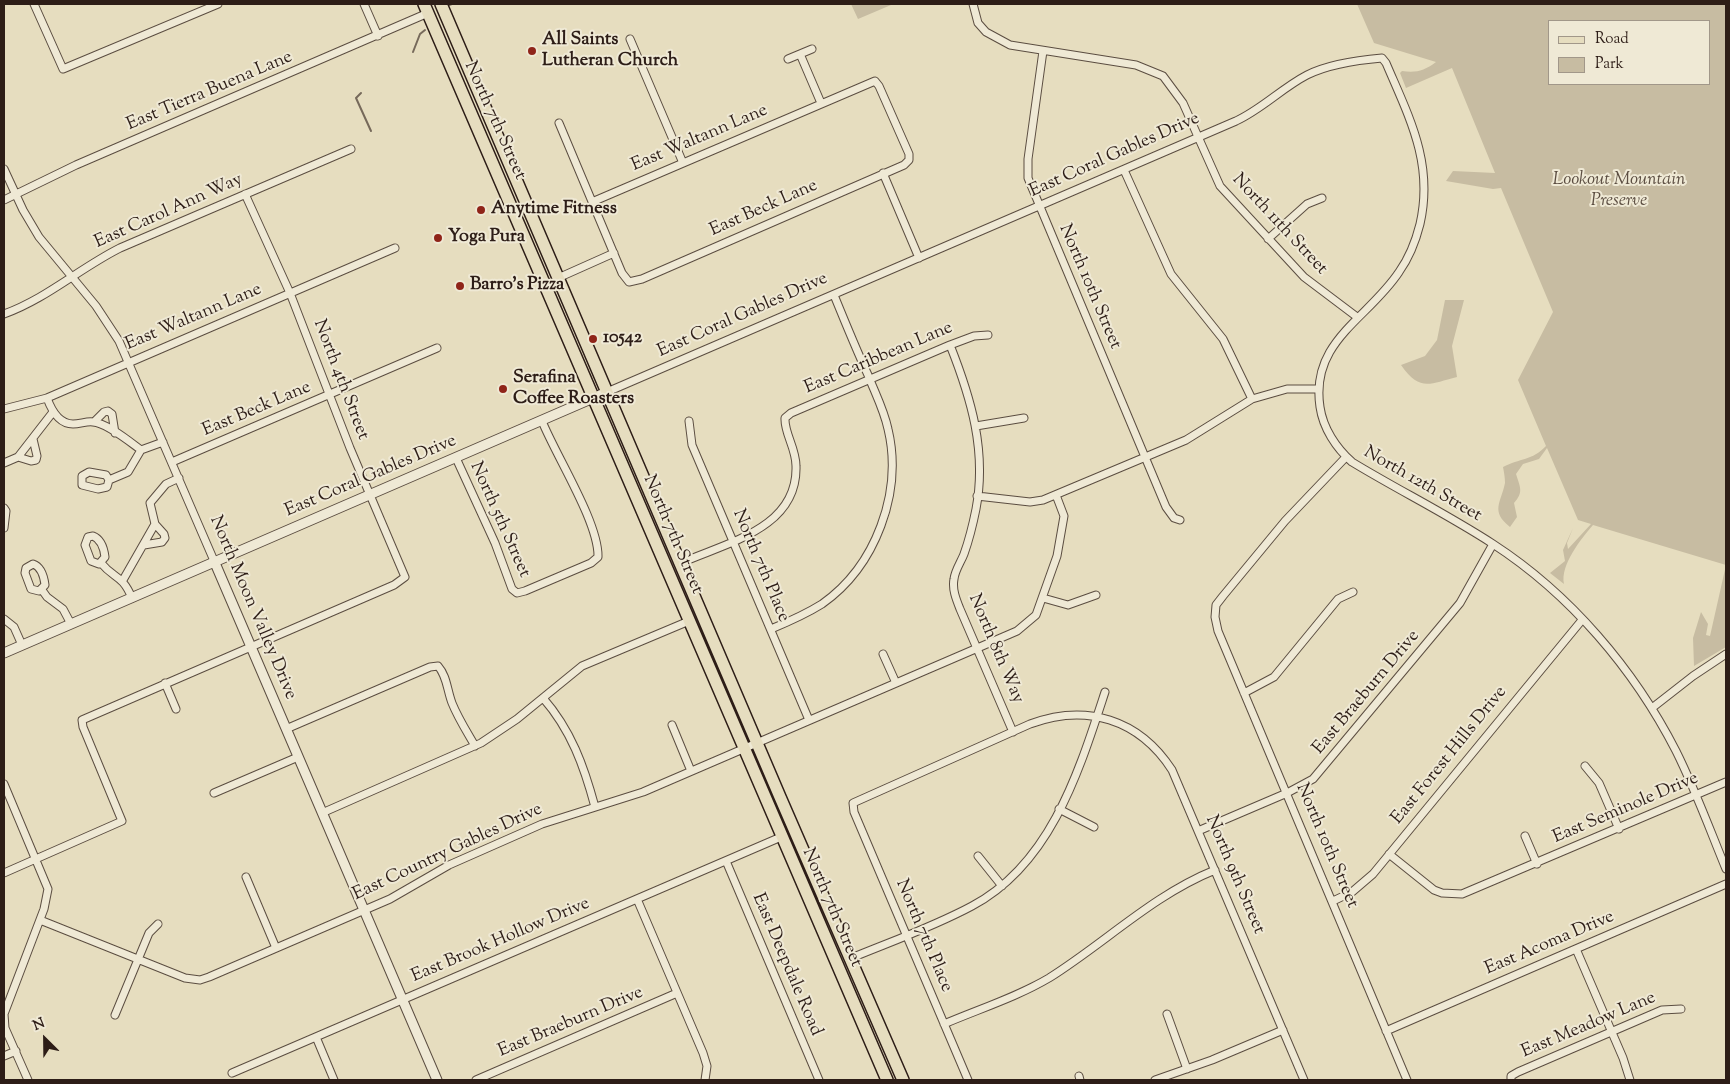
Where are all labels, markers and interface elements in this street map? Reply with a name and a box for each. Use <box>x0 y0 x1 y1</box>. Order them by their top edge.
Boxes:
legend <box>1548 20 1710 85</box>
text: Road <box>1595 29 1629 50</box>
place label: All Saints Lutheran Church <box>542 30 678 72</box>
marker: All Saints Lutheran Church <box>526 45 538 57</box>
street label: East Tierra Buena Lane <box>124 47 296 137</box>
text: Park <box>1595 54 1624 75</box>
street label: North 7th Street <box>458 58 530 184</box>
street label: East Waltann Lane <box>629 101 771 177</box>
street label: East Coral Gables Drive <box>1027 109 1203 203</box>
street label: East Carol Ann Way <box>92 170 246 254</box>
street label: North 11th Street <box>1227 170 1331 280</box>
park label: Lookout Mountain Preserve <box>1553 170 1685 212</box>
street label: East Beck Lane <box>707 176 821 242</box>
place label: Anytime Fitness <box>491 199 617 221</box>
marker: Anytime Fitness <box>475 204 487 216</box>
street label: North 10th Street <box>1053 221 1125 353</box>
place label: Yoga Pura <box>448 227 525 249</box>
marker: Yoga Pura <box>432 232 444 244</box>
street label: East Coral Gables Drive <box>655 269 831 363</box>
place label: Barro's Pizza <box>470 275 564 297</box>
street label: East Waltann Lane <box>123 280 265 356</box>
marker: Barro's Pizza <box>454 280 466 292</box>
street label: North 4th Street <box>307 317 373 443</box>
street label: East Caribbean Lane <box>802 318 956 400</box>
place label: 10542 <box>603 328 642 350</box>
marker: 10542 <box>587 333 599 345</box>
place label: Serafina Coffee Roasters <box>513 368 634 410</box>
street label: East Beck Lane <box>200 377 314 443</box>
marker: Serafina Coffee Roasters <box>497 383 509 395</box>
street label: East Coral Gables Drive <box>282 431 460 523</box>
street label: North 12th Street <box>1359 442 1485 528</box>
street label: North 5th Street <box>464 459 534 581</box>
street label: North 7th Street <box>637 472 707 598</box>
street label: North 7th Place <box>727 506 793 626</box>
street label: North Moon Valley Drive <box>203 513 301 703</box>
street label: North 8th Way <box>962 591 1028 707</box>
street label: East Braeburn Drive <box>1309 627 1425 759</box>
street label: East Forest Hills Drive <box>1388 683 1512 829</box>
street label: East Seminole Drive <box>1550 769 1702 849</box>
street label: North 10th Street <box>1290 780 1362 912</box>
street label: East Country Gables Drive <box>350 800 546 906</box>
street label: North 9th Street <box>1199 812 1269 938</box>
street label: North 7th Street <box>796 845 866 971</box>
street label: North 7th Place <box>890 876 956 996</box>
street label: East Deepdale Road <box>746 890 826 1040</box>
street label: East Brook Hollow Drive <box>409 894 593 988</box>
street label: East Acoma Drive <box>1482 907 1618 981</box>
street label: East Braeburn Drive <box>495 983 647 1063</box>
street label: East Meadow Lane <box>1519 988 1659 1064</box>
north arrow <box>20 1014 70 1064</box>
text: N <box>30 1014 48 1037</box>

